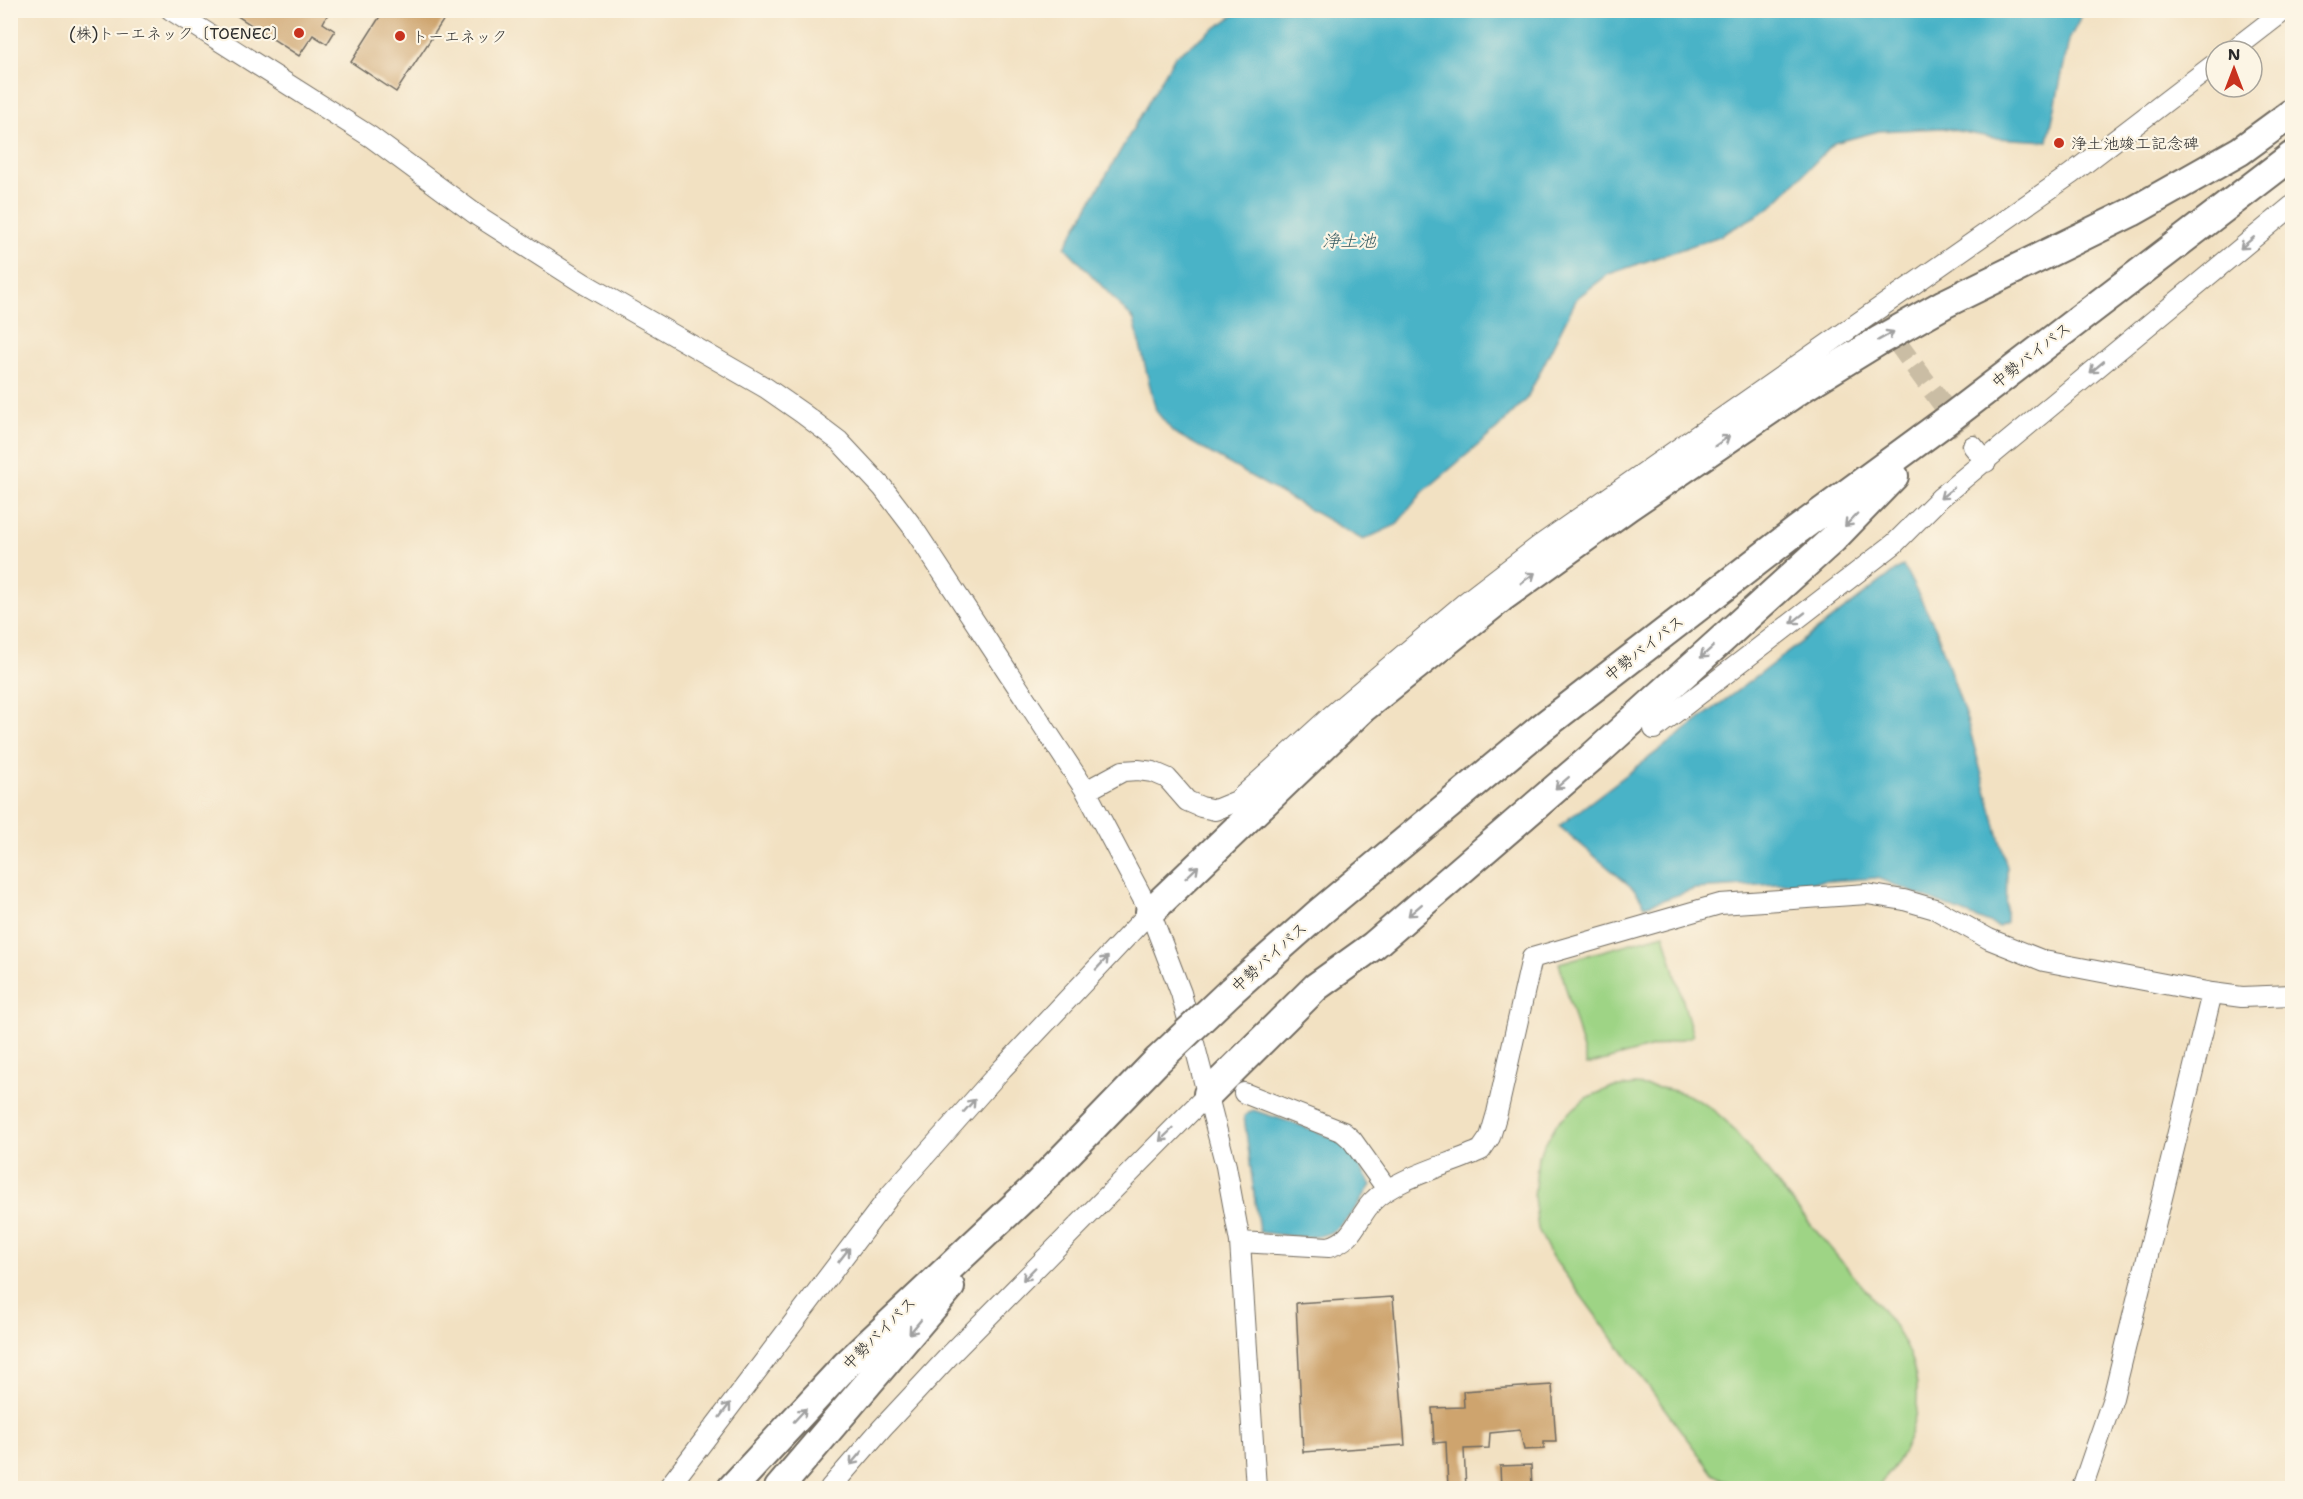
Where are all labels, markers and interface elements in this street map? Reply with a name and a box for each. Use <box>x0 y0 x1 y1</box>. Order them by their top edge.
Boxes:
place label: (株)トーエネック〔TOENEC〕 <box>69 23 287 44</box>
marker: (株)トーエネック〔TOENEC〕 <box>292 26 306 40</box>
place label: トーエネック <box>412 26 507 47</box>
marker: トーエネック <box>393 29 407 43</box>
north arrow <box>2204 39 2264 99</box>
text: N <box>2228 44 2240 65</box>
place label: 浄土池竣工記念碑 <box>2071 133 2199 154</box>
marker: 浄土池竣工記念碑 <box>2052 136 2066 150</box>
water label: 浄土池 <box>1322 229 1377 253</box>
one-way arrow <box>2240 236 2255 250</box>
street label: 中勢バイパス <box>1987 317 2075 393</box>
one-way arrow <box>1877 330 1894 342</box>
one-way arrow <box>2089 361 2105 374</box>
one-way arrow <box>1713 435 1730 447</box>
one-way arrow <box>1939 486 1955 499</box>
one-way arrow <box>1844 513 1858 528</box>
one-way arrow <box>1520 572 1536 584</box>
street label: 中勢バイパス <box>1600 610 1688 686</box>
one-way arrow <box>1791 612 1807 625</box>
one-way arrow <box>1700 645 1715 659</box>
one-way arrow <box>1554 776 1570 789</box>
one-way arrow <box>1185 865 1200 879</box>
one-way arrow <box>1408 903 1423 917</box>
street label: 中勢バイパス <box>1226 917 1312 997</box>
one-way arrow <box>1095 956 1109 971</box>
one-way arrow <box>962 1099 976 1114</box>
one-way arrow <box>1158 1127 1173 1142</box>
one-way arrow <box>837 1247 850 1263</box>
one-way arrow <box>1022 1266 1037 1281</box>
street label: 中勢バイパス <box>838 1292 920 1374</box>
one-way arrow <box>908 1319 922 1334</box>
one-way arrow <box>719 1402 732 1418</box>
one-way arrow <box>793 1407 807 1422</box>
one-way arrow <box>849 1450 863 1465</box>

